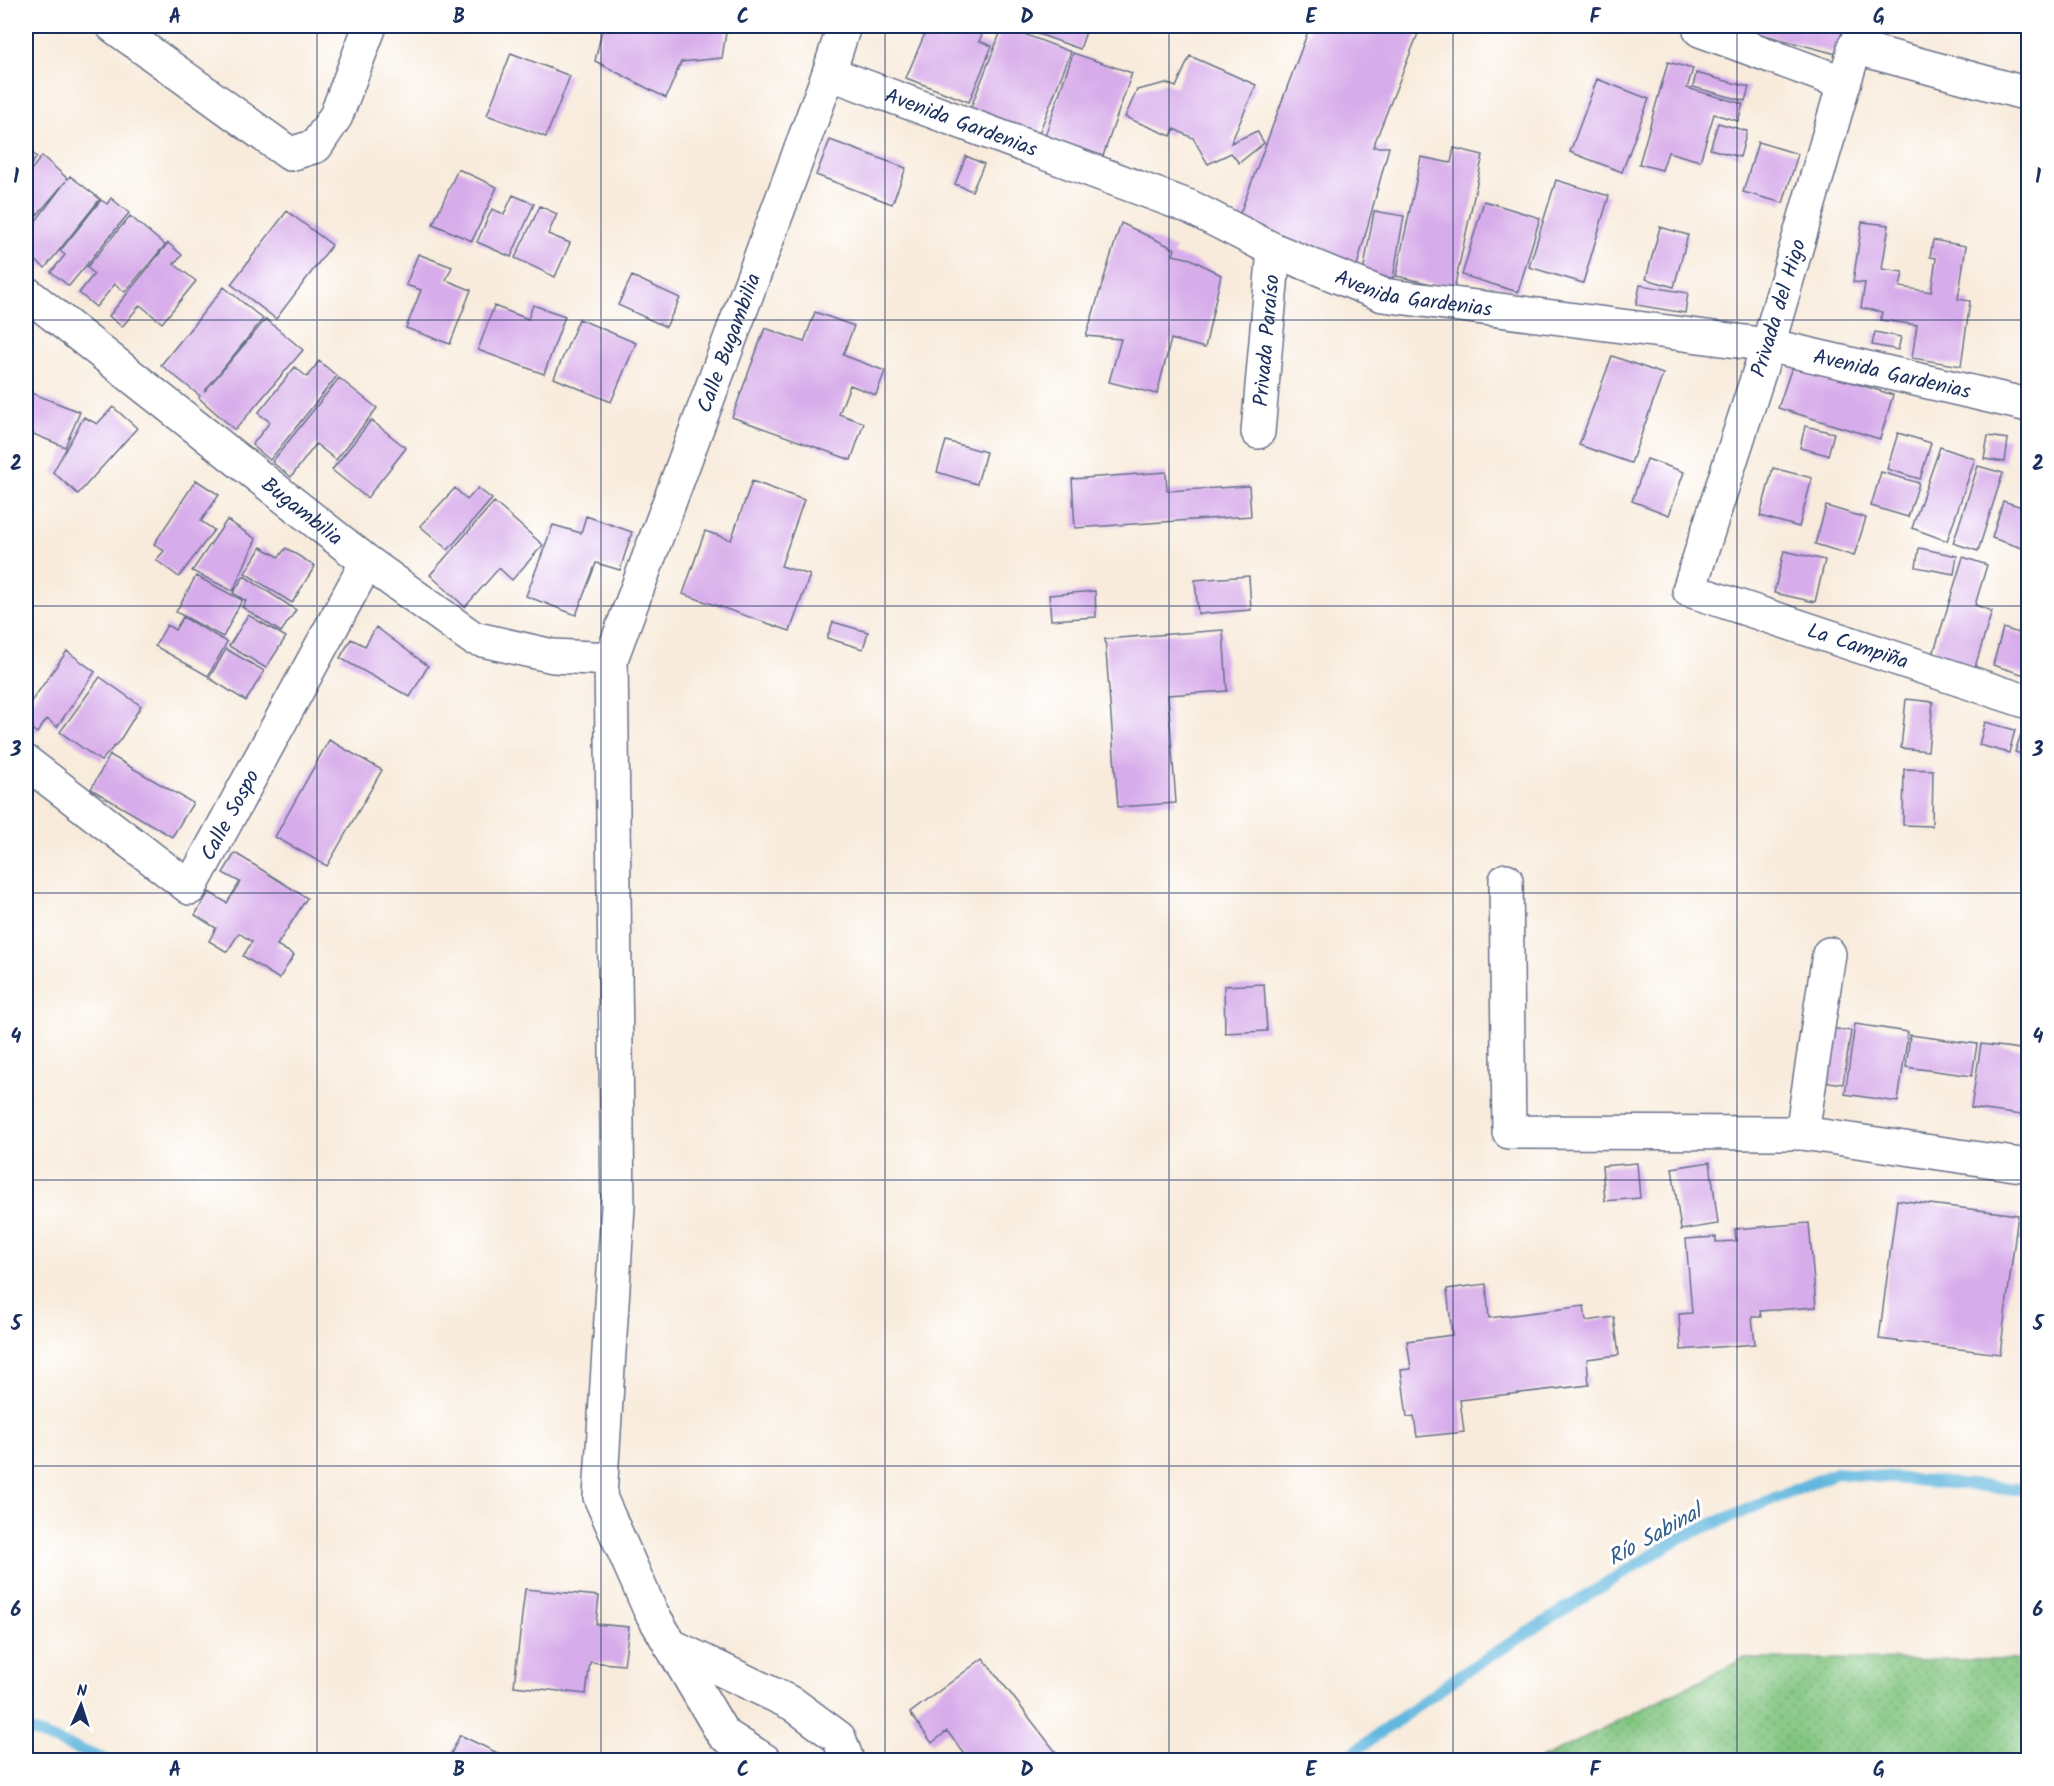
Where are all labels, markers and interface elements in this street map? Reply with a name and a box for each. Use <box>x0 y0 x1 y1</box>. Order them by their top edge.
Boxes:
text: A <box>169 2 181 34</box>
text: B <box>453 2 465 34</box>
text: C <box>737 2 749 34</box>
text: D <box>1020 2 1034 34</box>
text: E <box>1305 2 1317 34</box>
text: F <box>1590 2 1602 34</box>
text: G <box>1873 2 1885 34</box>
street label: Avenida Gardenias <box>880 80 1042 167</box>
text: 1 <box>13 162 19 194</box>
text: 1 <box>2035 162 2041 194</box>
street label: Privada del Higo <box>1743 235 1816 382</box>
street label: Avenida Gardenias <box>1329 262 1494 327</box>
street label: Calle Bugambilia <box>689 269 771 418</box>
street label: Privada Paraíso <box>1245 273 1290 408</box>
street label: Avenida Gardenias <box>1810 341 1974 409</box>
text: 2 <box>10 449 22 481</box>
text: 2 <box>2032 449 2044 481</box>
street label: Bugambilia <box>253 469 349 555</box>
street label: La Campiña <box>1803 615 1913 679</box>
text: 3 <box>10 735 22 767</box>
text: 3 <box>2032 735 2044 767</box>
street label: Calle Sospo <box>193 764 269 867</box>
text: 4 <box>11 1022 22 1054</box>
text: 4 <box>2033 1022 2044 1054</box>
text: 5 <box>10 1309 23 1341</box>
text: 5 <box>2032 1309 2045 1341</box>
water label: Río Sabinal <box>1602 1494 1713 1576</box>
text: 6 <box>11 1595 22 1627</box>
text: 6 <box>2033 1595 2044 1627</box>
north arrow <box>51 1675 111 1735</box>
text: N <box>76 1679 87 1704</box>
text: A <box>169 1755 181 1786</box>
text: B <box>453 1755 465 1786</box>
text: C <box>737 1755 749 1786</box>
text: D <box>1020 1755 1034 1786</box>
text: E <box>1305 1755 1317 1786</box>
text: F <box>1590 1755 1602 1786</box>
text: G <box>1873 1755 1885 1786</box>

